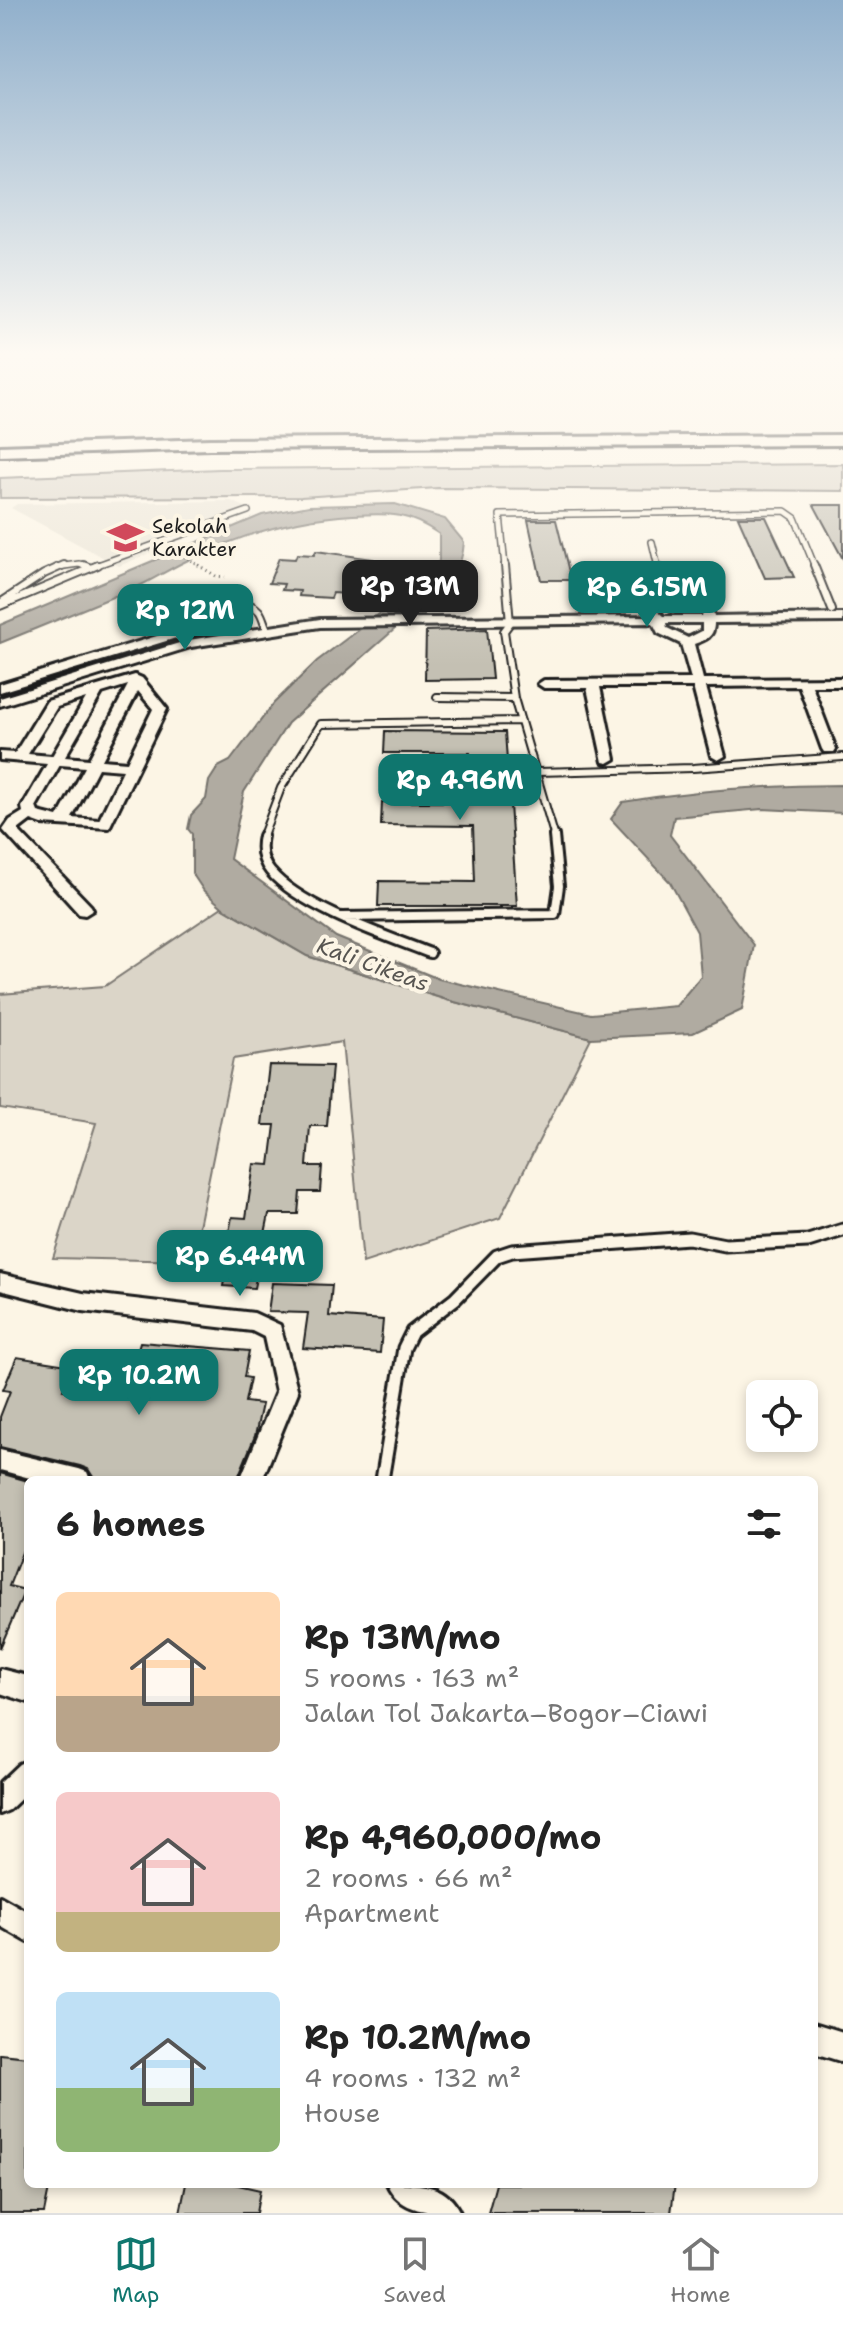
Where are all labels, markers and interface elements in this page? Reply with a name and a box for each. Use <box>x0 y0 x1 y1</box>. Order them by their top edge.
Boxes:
place label: Sekolah Karakter <box>152 513 237 562</box>
school or university icon: Sekolah Karakter <box>107 519 145 557</box>
pin: Rp 13M <box>345 560 475 628</box>
pin: Rp 6.15M <box>564 561 730 629</box>
text: Rp 13M <box>360 568 460 603</box>
text: Rp 6.15M <box>587 569 708 604</box>
pin: Rp 12M <box>120 584 250 652</box>
text: Rp 12M <box>135 592 235 627</box>
pin: Rp 4.96M <box>377 754 543 822</box>
text: Rp 4.96M <box>396 762 524 797</box>
water label: Kali Cikeas <box>313 931 433 998</box>
pin: Rp 6.44M <box>157 1230 323 1298</box>
text: Rp 6.44M <box>175 1238 305 1273</box>
pin: Rp 10.2M <box>56 1349 222 1417</box>
text: Rp 10.2M <box>77 1357 201 1392</box>
map controls <box>746 1380 818 1452</box>
button: locate <box>746 1380 818 1452</box>
text: 6 homes <box>56 1501 205 1547</box>
icon: filters <box>742 1502 786 1546</box>
text: Rp 13M/mo <box>304 1614 501 1660</box>
icon: home <box>120 1624 216 1720</box>
text: 5 rooms · 163 m² <box>304 1660 519 1695</box>
text: Jalan Tol Jakarta–Bogor–Ciawi <box>304 1695 708 1730</box>
text: Rp 4,960,000/mo <box>304 1814 602 1860</box>
icon: home <box>120 1824 216 1920</box>
text: 2 rooms · 66 m² <box>304 1860 513 1895</box>
text: Apartment <box>304 1895 440 1930</box>
text: Rp 10.2M/mo <box>304 2014 531 2060</box>
icon: home <box>120 2024 216 2120</box>
text: 4 rooms · 132 m² <box>304 2060 521 2095</box>
text: House <box>304 2095 380 2130</box>
tab: Map <box>112 2232 159 2309</box>
tab: Saved <box>384 2232 446 2309</box>
tab: Home <box>670 2232 731 2309</box>

